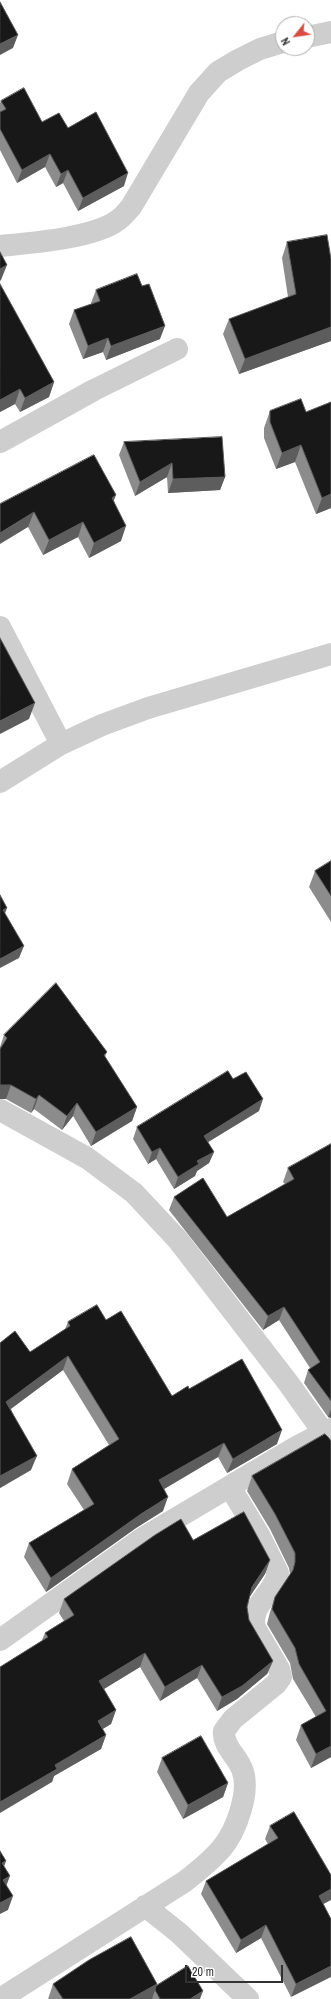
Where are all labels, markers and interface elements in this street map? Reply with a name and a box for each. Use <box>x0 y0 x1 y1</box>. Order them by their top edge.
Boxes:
north arrow <box>275 16 315 56</box>
text: N <box>278 35 293 48</box>
scale bar <box>187 1957 285 1983</box>
text: 20 m <box>192 1964 214 1980</box>

